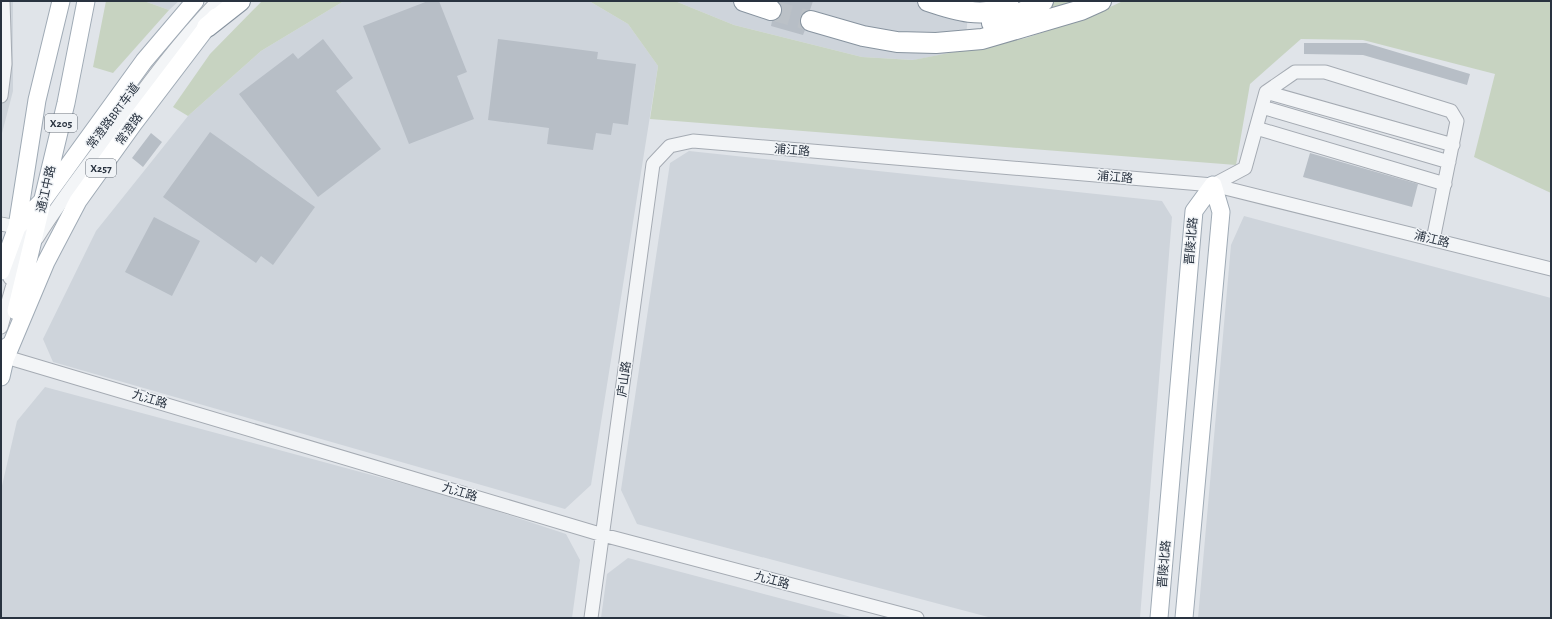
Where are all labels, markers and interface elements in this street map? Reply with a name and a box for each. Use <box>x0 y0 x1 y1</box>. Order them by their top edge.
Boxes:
street label: 常澄路BRT车道 <box>84 80 142 152</box>
street label: 常澄路 <box>113 110 145 148</box>
road number: X205 <box>45 114 77 132</box>
street label: 浦江路 <box>774 141 811 158</box>
road number: X257 <box>86 159 116 177</box>
street label: 通江中路 <box>34 164 57 214</box>
street label: 浦江路 <box>1097 168 1134 185</box>
street label: 晋陵北路 <box>1182 216 1199 265</box>
street label: 浦江路 <box>1413 228 1451 249</box>
street label: 庐山路 <box>615 360 632 398</box>
street label: 九江路 <box>131 387 169 410</box>
street label: 九江路 <box>441 480 479 503</box>
street label: 晋陵北路 <box>1155 539 1172 588</box>
street label: 九江路 <box>753 569 791 590</box>

